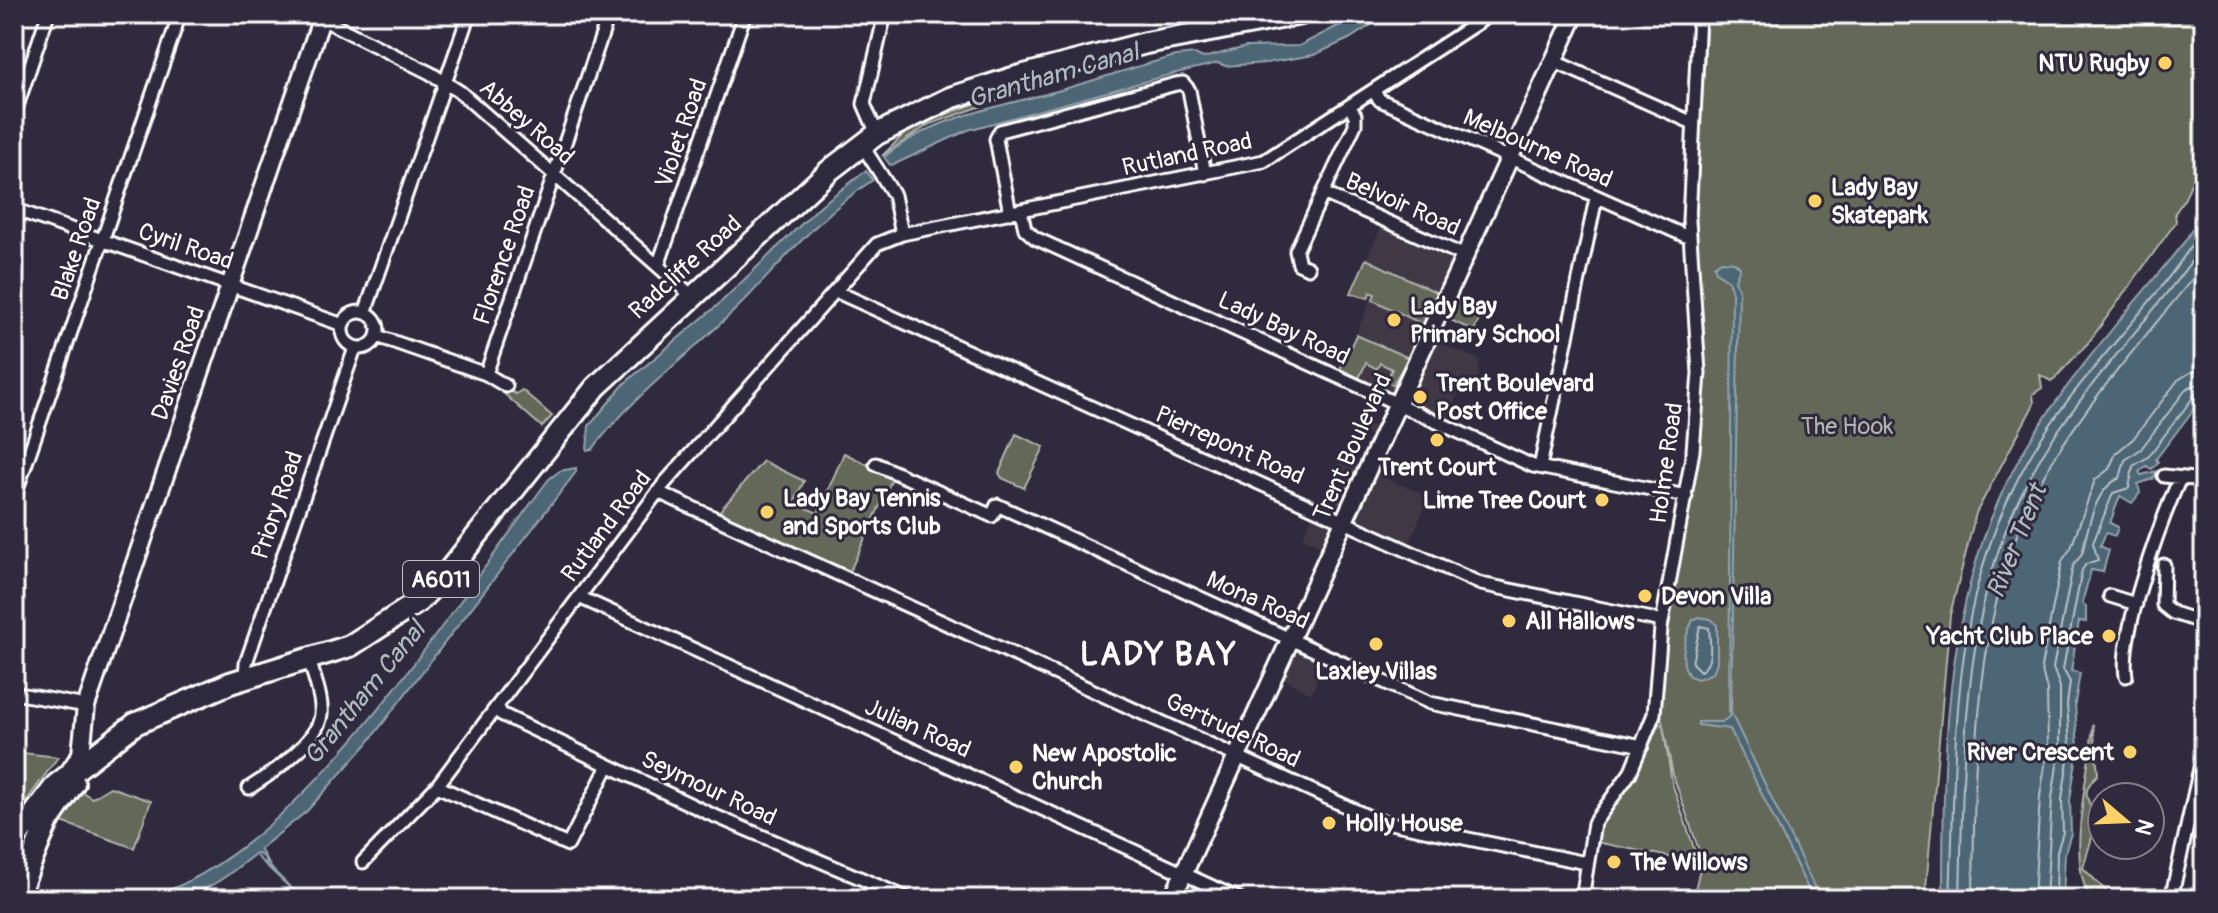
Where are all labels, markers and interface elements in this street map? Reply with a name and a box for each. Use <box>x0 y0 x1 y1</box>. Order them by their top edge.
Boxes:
water label: Grantham Canal <box>964 36 1145 116</box>
place label: NTU Rugby <box>2038 49 2150 78</box>
marker: NTU Rugby <box>2156 54 2174 72</box>
street label: Abbey Road <box>473 73 580 171</box>
street label: Violet Road <box>649 75 714 192</box>
street label: Melbourne Road <box>1459 103 1617 194</box>
street label: Rutland Road <box>1120 127 1255 182</box>
street label: Belvoir Road <box>1341 166 1465 243</box>
place label: Lady Bay Skatepark <box>1831 173 1929 230</box>
street label: Florence Road <box>467 182 542 328</box>
marker: Lady Bay Skatepark <box>1806 192 1824 210</box>
street label: Blake Road <box>45 194 108 305</box>
street label: Radcliffe Road <box>623 209 748 325</box>
street label: Cyril Road <box>135 217 237 276</box>
street label: Lady Bay Road <box>1213 285 1354 372</box>
place label: Lady Bay Primary School <box>1410 292 1560 349</box>
street label: Davies Road <box>145 302 212 424</box>
marker: Lady Bay Primary School <box>1385 311 1403 329</box>
street label: Trent Boulevard <box>1307 369 1398 525</box>
place label: Trent Boulevard Post Office <box>1435 369 1594 426</box>
marker: Trent Boulevard Post Office <box>1411 388 1429 406</box>
street label: Pierrepont Road <box>1151 400 1309 491</box>
street label: Holme Road <box>1644 401 1689 525</box>
park label: The Hook <box>1801 412 1893 441</box>
marker: Trent Court <box>1428 431 1446 449</box>
street label: Priory Road <box>245 447 309 563</box>
place label: Trent Court <box>1377 453 1497 482</box>
street label: Rutland Road <box>555 465 658 588</box>
water label: River Trent <box>1980 478 2055 603</box>
place label: Lady Bay Tennis and Sports Club <box>783 484 941 541</box>
place label: Lime Tree Court <box>1423 486 1587 515</box>
marker: Lime Tree Court <box>1593 491 1611 509</box>
marker: Lady Bay Tennis and Sports Club <box>758 503 776 521</box>
road number: A6011 <box>403 561 479 597</box>
street label: Mona Road <box>1202 565 1314 636</box>
place label: Devon Villa <box>1661 582 1771 611</box>
marker: Devon Villa <box>1636 587 1654 605</box>
place label: All Hallows <box>1525 607 1635 636</box>
marker: All Hallows <box>1500 612 1518 630</box>
water label: Grantham Canal <box>297 613 434 772</box>
place label: Yacht Club Place <box>1926 622 2094 651</box>
marker: Yacht Club Place <box>2100 627 2118 645</box>
district label: LADY BAY <box>1080 635 1238 675</box>
marker: Laxley Villas <box>1367 635 1385 653</box>
place label: Laxley Villas <box>1315 657 1437 686</box>
street label: Gertrude Road <box>1161 687 1305 774</box>
street label: Julian Road <box>861 692 975 765</box>
place label: River Crescent <box>1967 738 2115 767</box>
place label: New Apostolic Church <box>1032 739 1177 796</box>
marker: River Crescent <box>2121 743 2139 761</box>
street label: Seymour Road <box>637 744 781 832</box>
marker: New Apostolic Church <box>1007 758 1025 776</box>
north arrow <box>2086 781 2166 861</box>
place label: Holly House <box>1345 809 1464 838</box>
marker: Holly House <box>1320 814 1338 832</box>
text: N <box>2128 816 2160 839</box>
place label: The Willows <box>1629 848 1748 877</box>
marker: The Willows <box>1605 853 1623 871</box>

